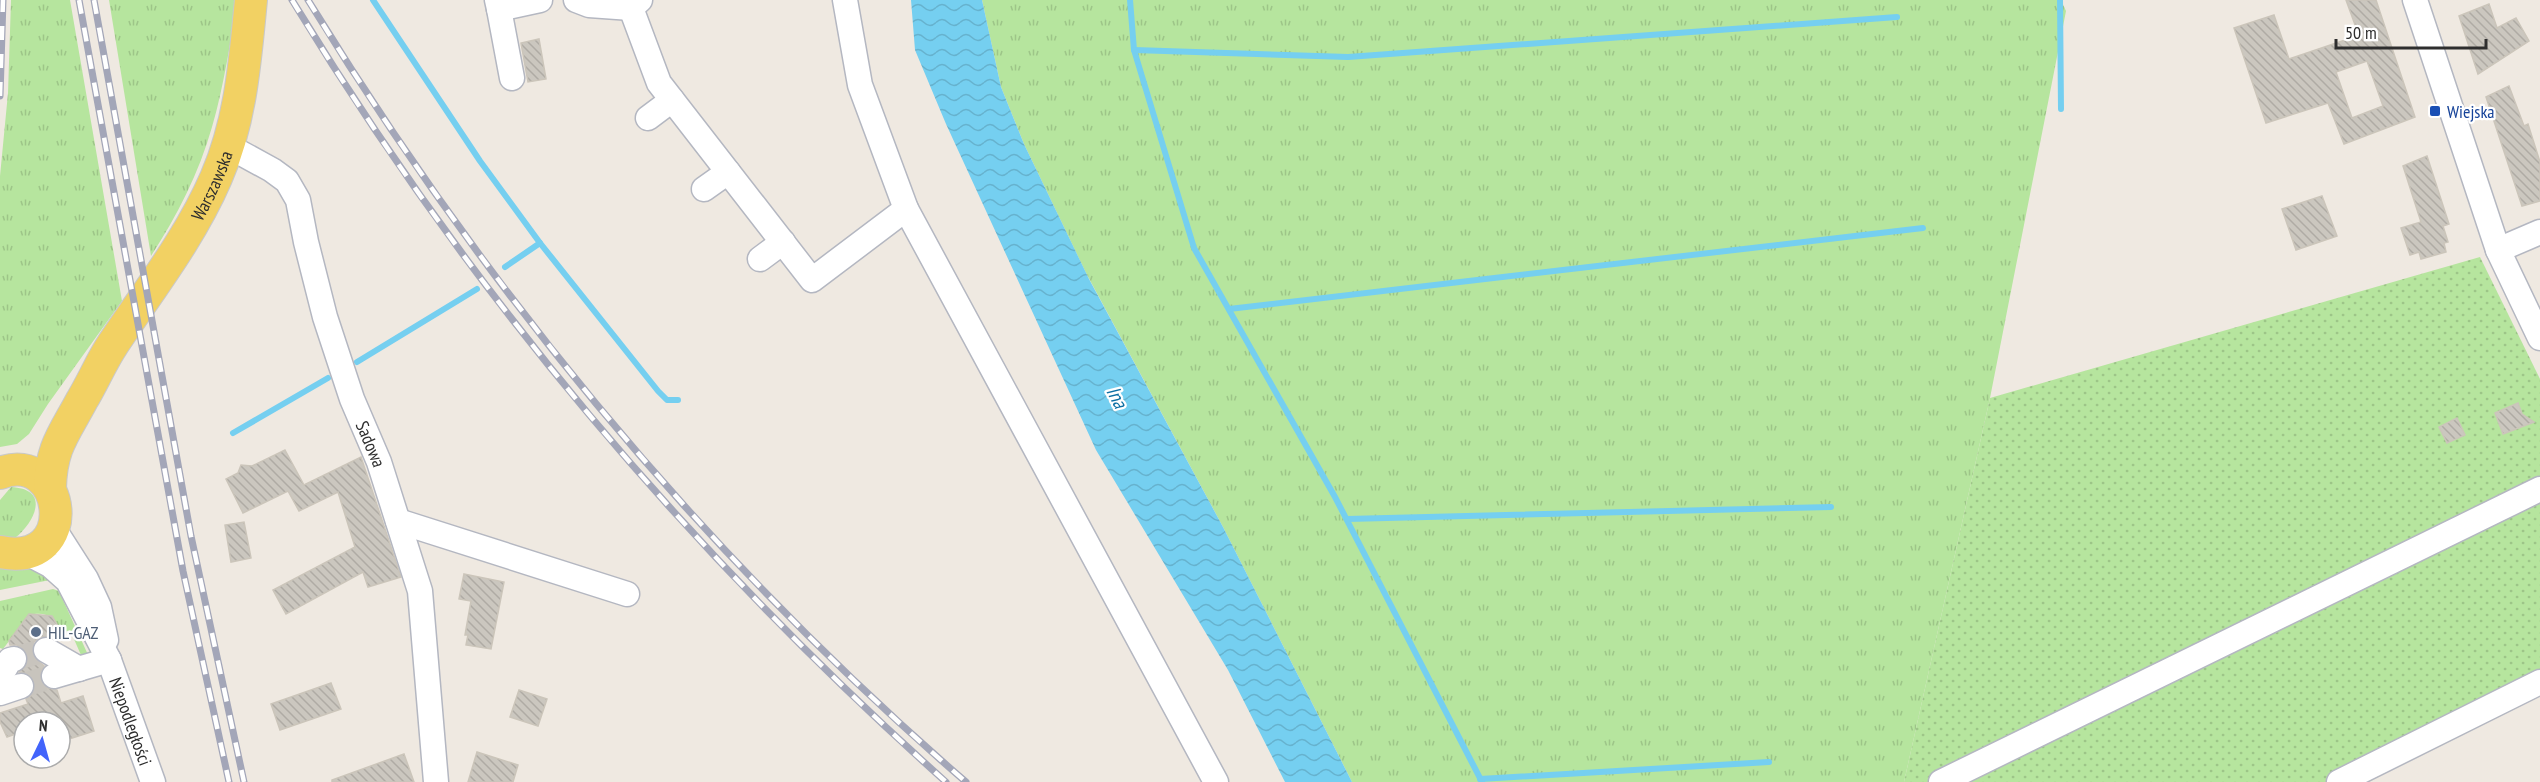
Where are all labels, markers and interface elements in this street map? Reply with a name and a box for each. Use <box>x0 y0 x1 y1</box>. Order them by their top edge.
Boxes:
scale bar <box>2336 12 2486 50</box>
text: 50 m <box>2345 21 2377 44</box>
place label: Wiejska <box>2447 100 2495 123</box>
marker: Wiejska <box>2428 104 2442 118</box>
street label: Warszawska <box>185 148 237 225</box>
water label: Ina <box>1100 381 1134 413</box>
street label: Sadowa <box>351 417 391 470</box>
place label: HIL-GAZ <box>48 621 99 644</box>
marker: HIL-GAZ <box>29 625 43 639</box>
street label: Niepodległości <box>105 674 157 768</box>
north arrow <box>12 710 72 770</box>
text: N <box>38 715 48 735</box>

